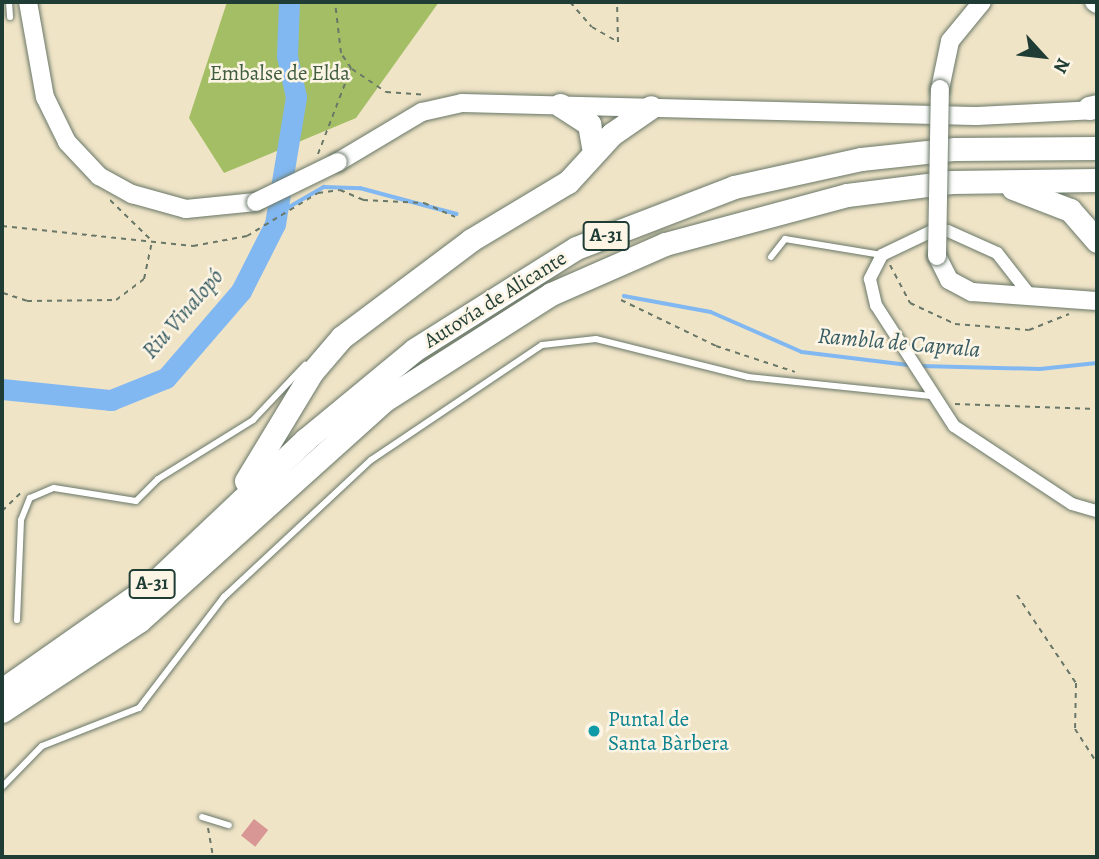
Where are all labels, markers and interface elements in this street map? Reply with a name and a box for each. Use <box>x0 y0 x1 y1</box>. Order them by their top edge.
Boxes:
north arrow <box>1008 21 1078 91</box>
text: N <box>1047 53 1076 78</box>
park label: Embalse de Elda <box>210 60 350 86</box>
road number: A-31 <box>582 220 630 252</box>
street label: Autovía de Alicante <box>419 245 571 353</box>
water label: Riu Vinalopó <box>136 263 230 365</box>
water label: Rambla de Caprala <box>817 322 981 364</box>
road number: A-31 <box>128 568 176 600</box>
place label: Puntal de Santa Bàrbera <box>608 706 729 756</box>
marker: Puntal de Santa Bàrbera <box>586 723 602 739</box>

